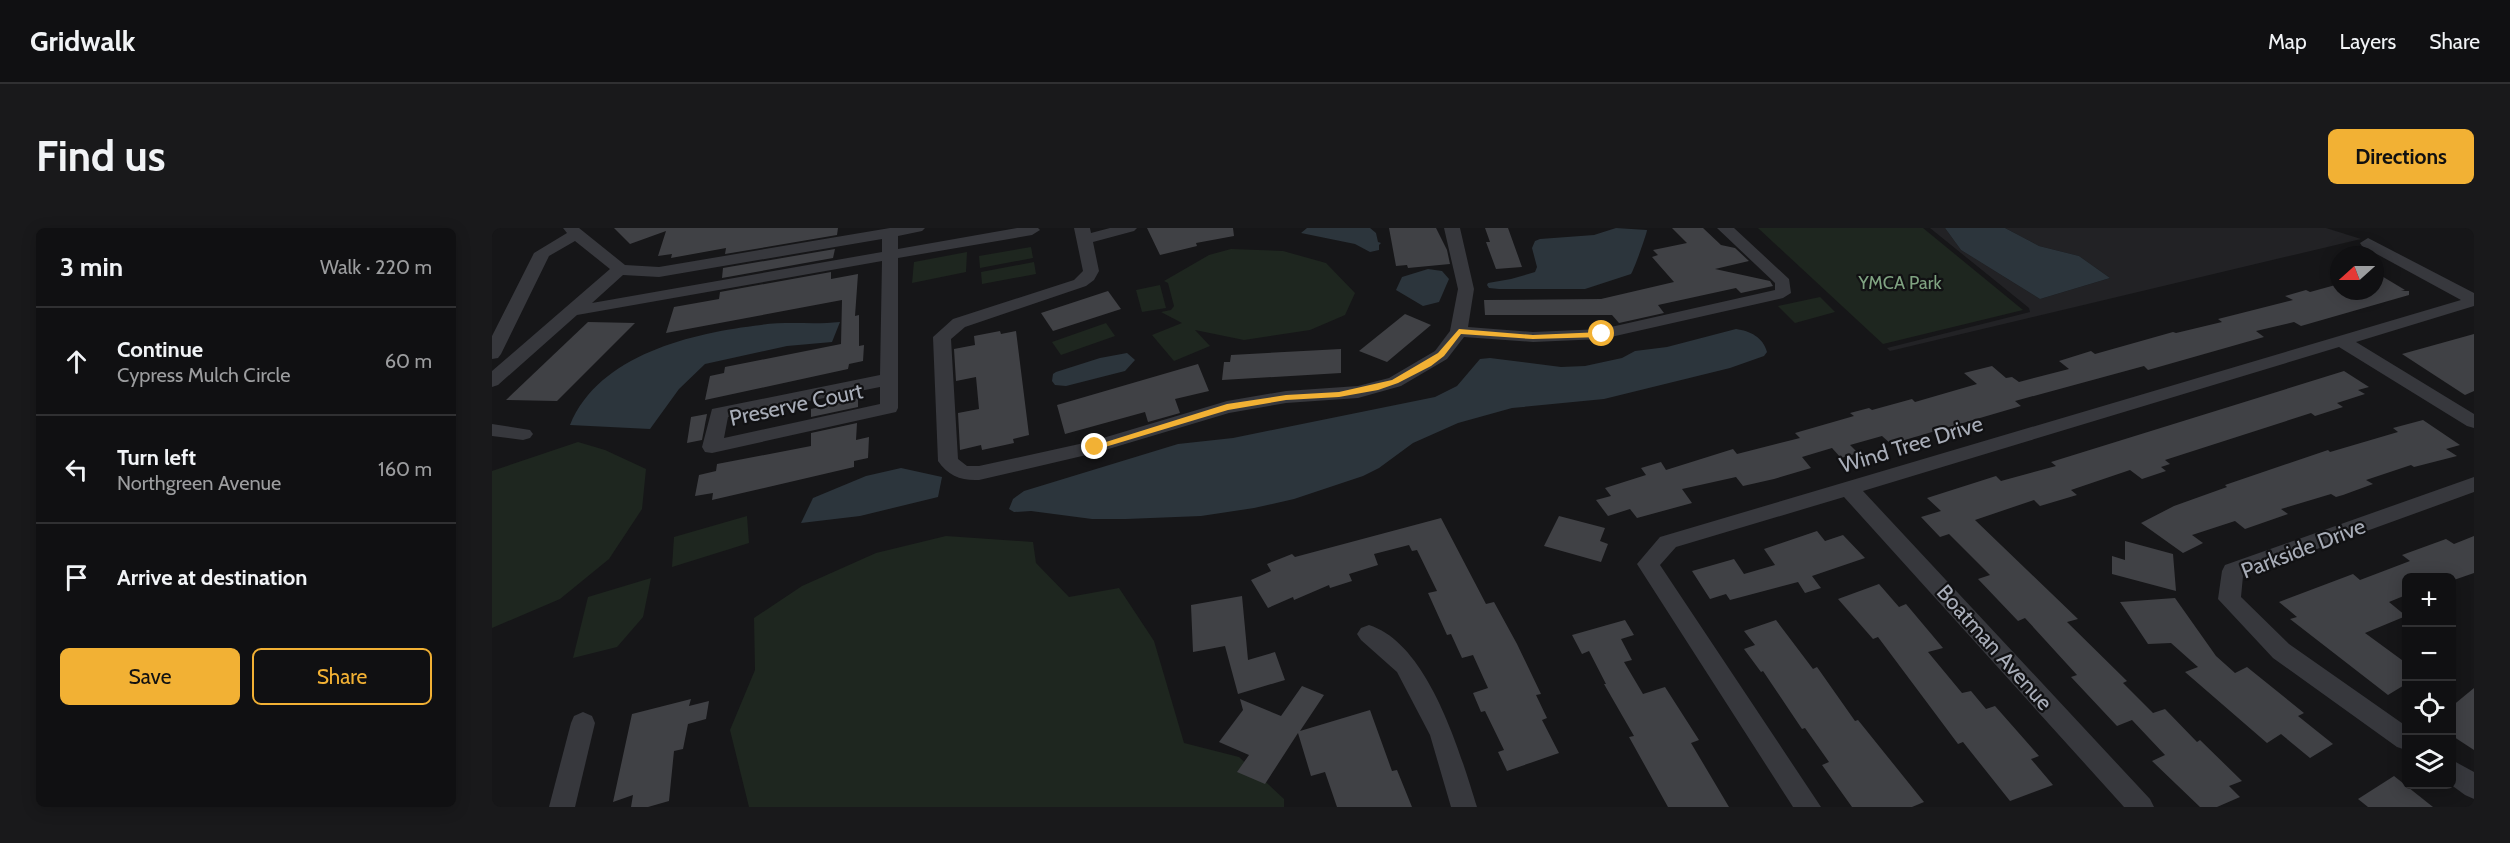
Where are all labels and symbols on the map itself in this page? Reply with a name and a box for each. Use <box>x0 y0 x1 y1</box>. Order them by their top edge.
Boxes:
north arrow <box>2330 246 2384 300</box>
park label: YMCA Park <box>1858 272 1942 294</box>
route start <box>1588 320 1614 346</box>
street label: Preserve Court <box>727 377 866 432</box>
street label: Wind Tree Drive <box>1836 410 1986 479</box>
route end <box>1081 433 1107 459</box>
street label: Parkside Drive <box>2237 512 2369 585</box>
street label: Boatman Avenue <box>1931 579 2058 716</box>

